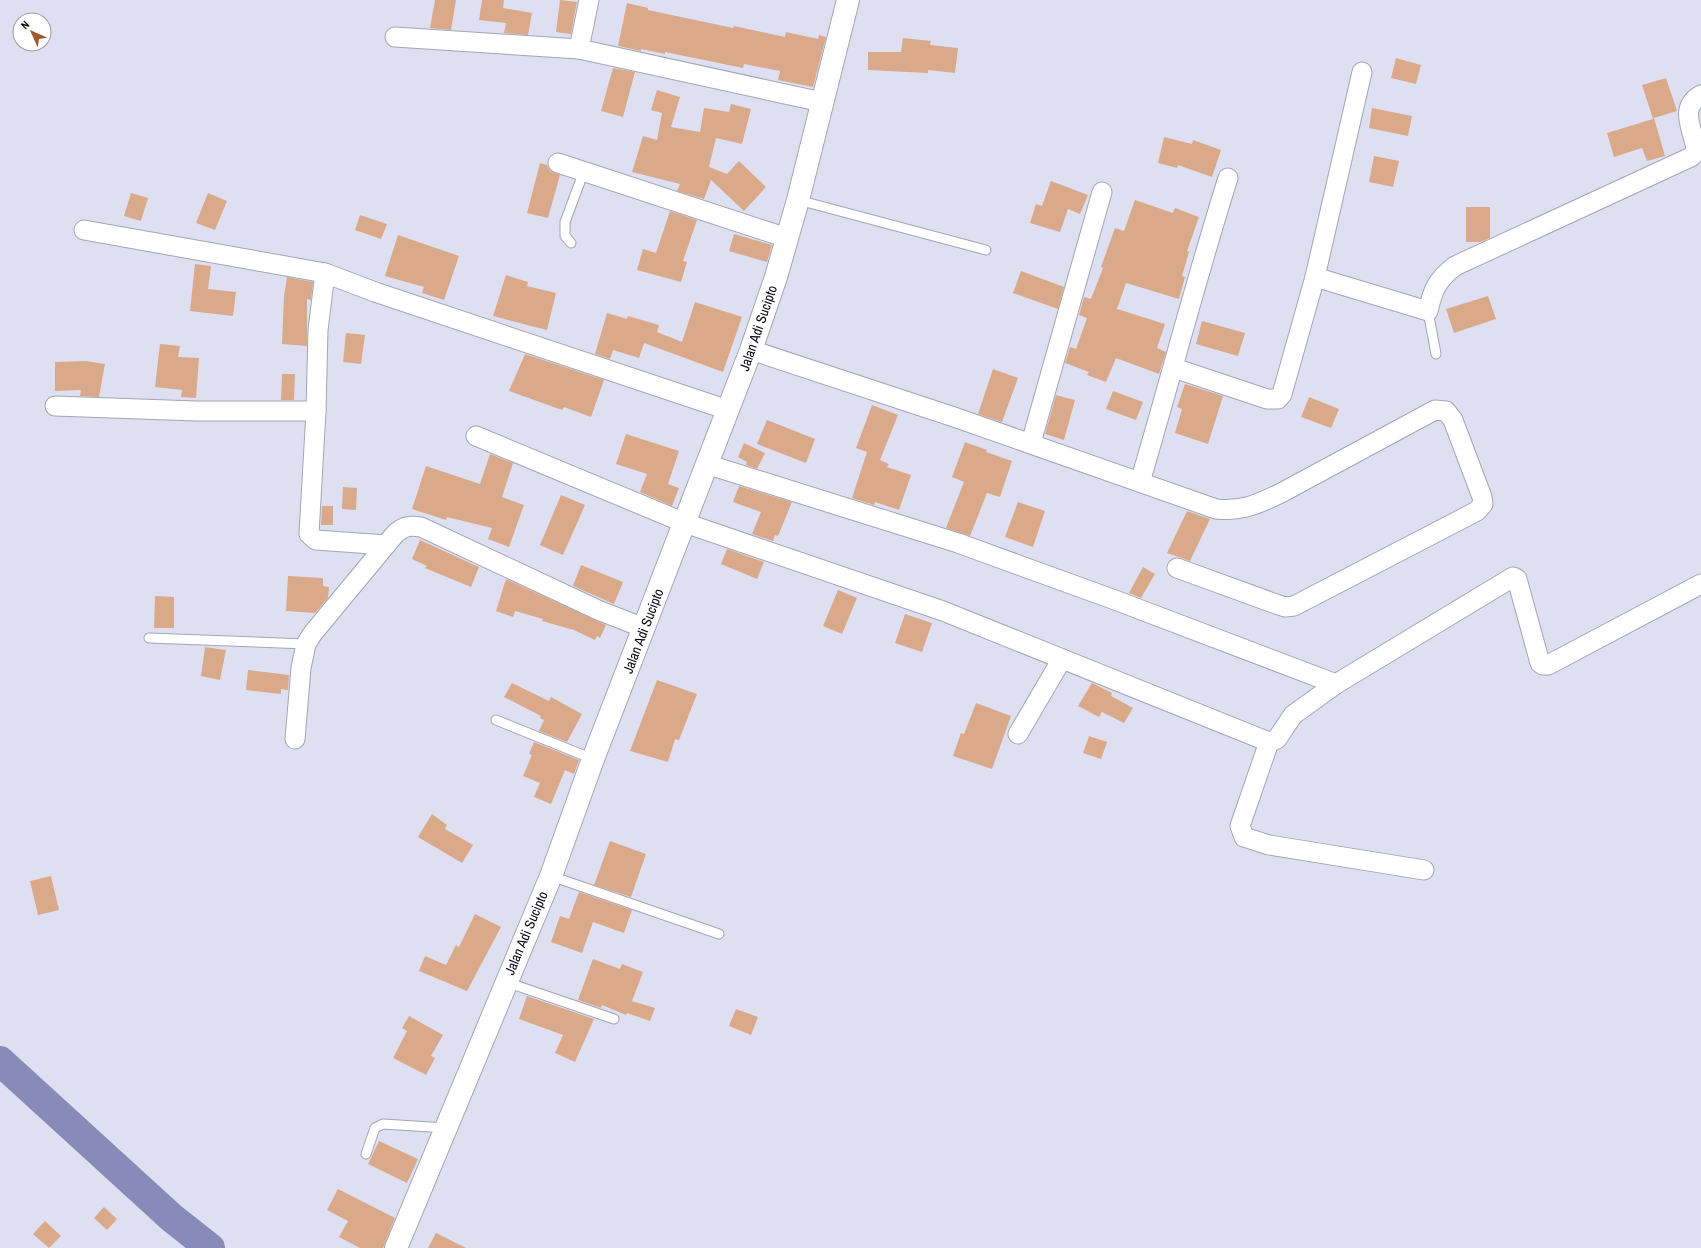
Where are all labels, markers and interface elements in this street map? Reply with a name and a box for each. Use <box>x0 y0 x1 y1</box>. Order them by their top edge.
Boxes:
north arrow <box>12 12 52 52</box>
text: N <box>18 18 32 32</box>
street label: Jalan Adi Sucipto <box>735 283 781 373</box>
street label: Jalan Adi Sucipto <box>619 586 667 676</box>
street label: Jalan Adi Sucipto <box>500 888 552 978</box>

